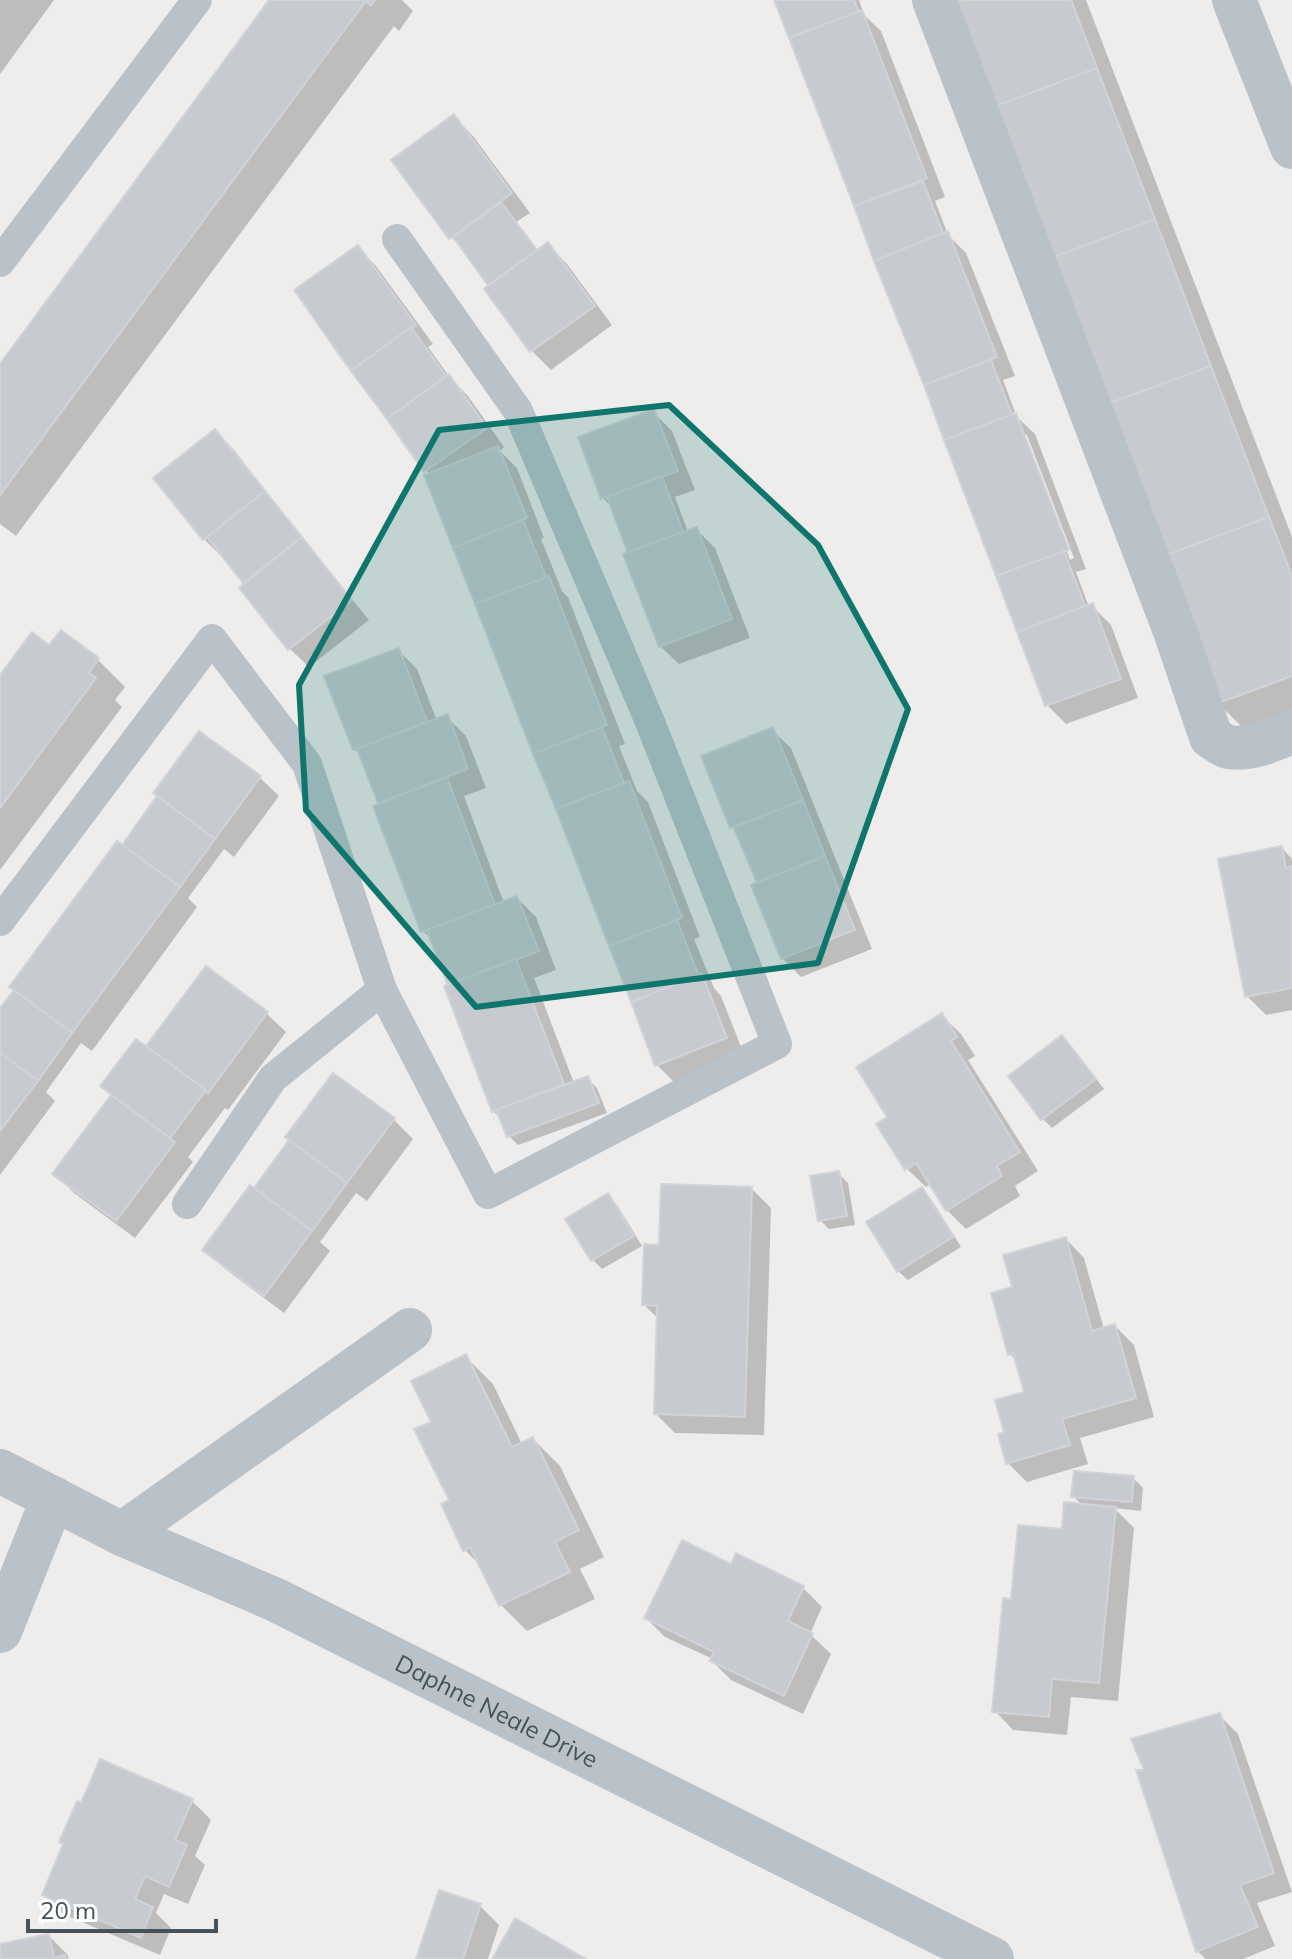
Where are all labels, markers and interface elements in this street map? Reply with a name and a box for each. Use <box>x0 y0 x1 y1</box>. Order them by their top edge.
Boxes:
street label: Daphne Neale Drive <box>391 1647 603 1774</box>
scale bar <box>28 1883 216 1933</box>
text: 20 m <box>40 1895 96 1925</box>

